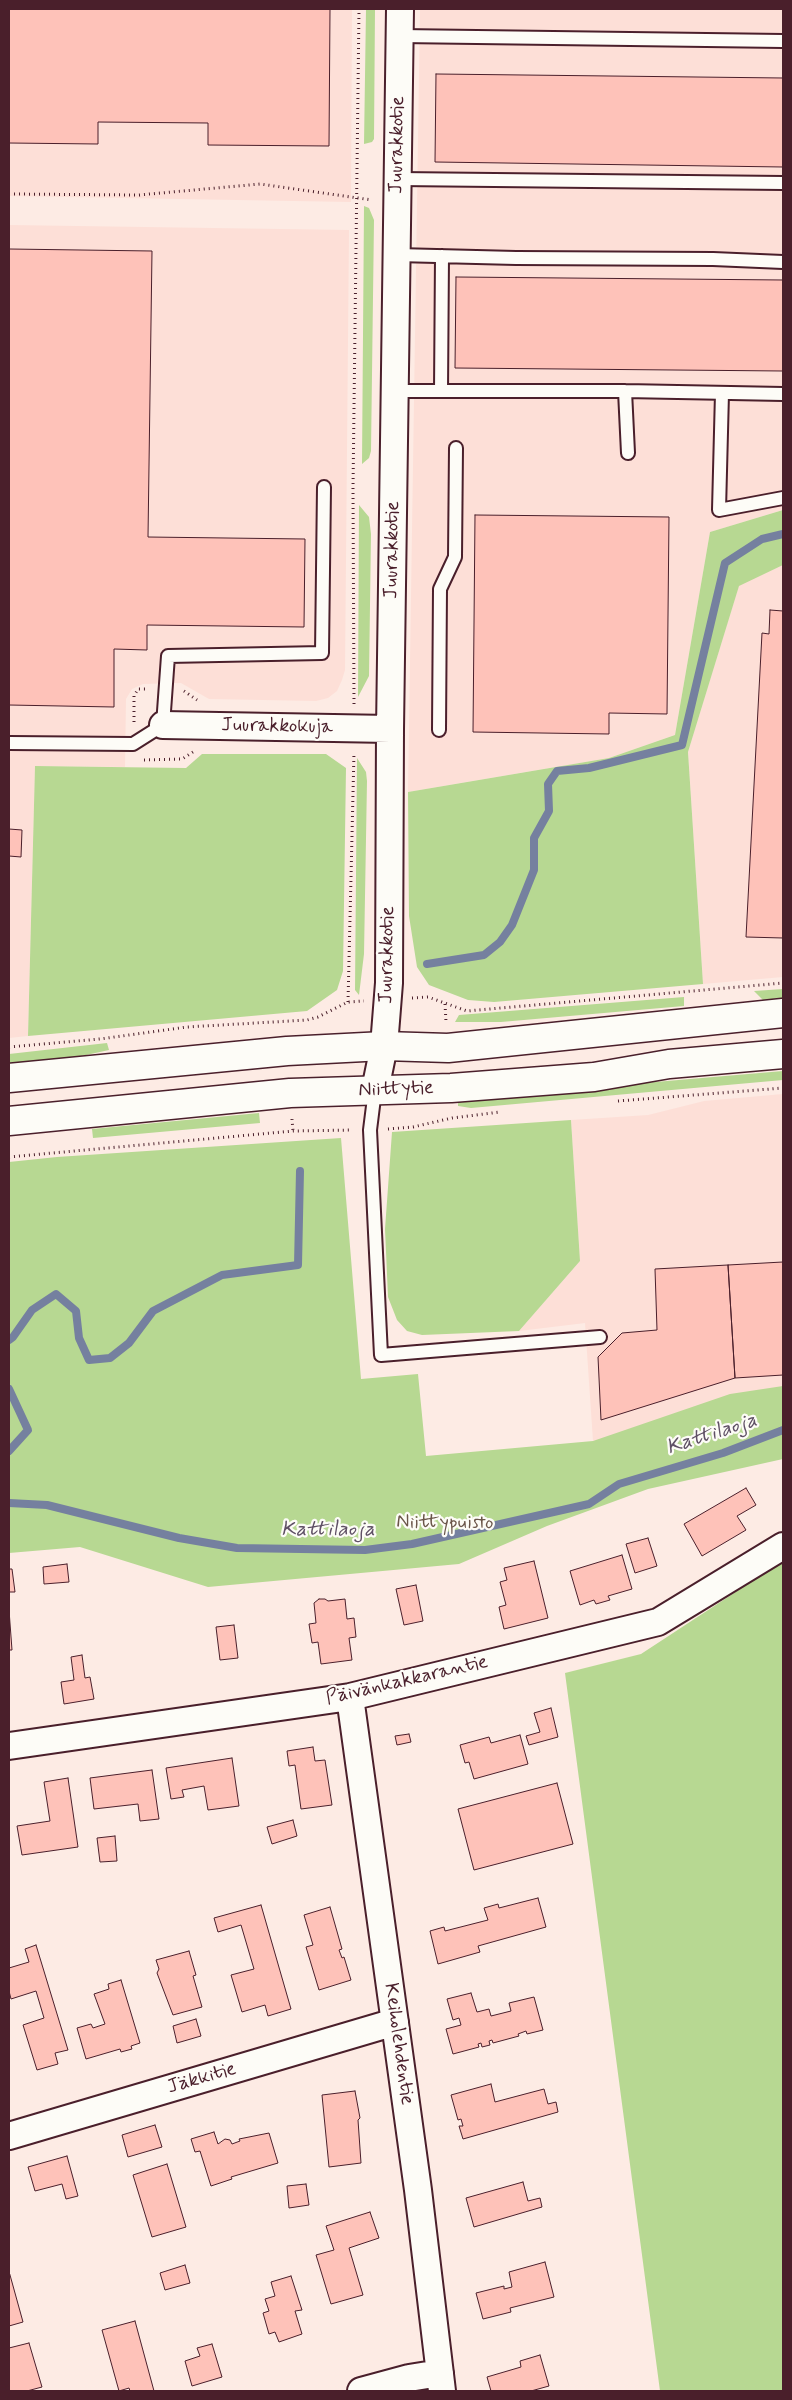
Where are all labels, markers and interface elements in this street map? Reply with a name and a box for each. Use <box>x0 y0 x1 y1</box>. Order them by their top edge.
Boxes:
street label: Juurakkotie <box>385 96 411 194</box>
street label: Juurakkotie <box>380 501 406 599</box>
street label: Juurakkokuja <box>221 714 333 740</box>
street label: Juurakkotie <box>375 906 401 1004</box>
street label: Niittytie <box>358 1077 434 1103</box>
water label: Kattilaoja <box>663 1409 761 1461</box>
park label: Niittypuisto <box>396 1512 494 1536</box>
water label: Kattilaoja <box>281 1518 375 1544</box>
street label: Päivänkakkarantie <box>324 1651 490 1711</box>
street label: Keiholehdentie <box>378 1981 418 2107</box>
street label: Jäkkitie <box>165 2058 239 2100</box>

